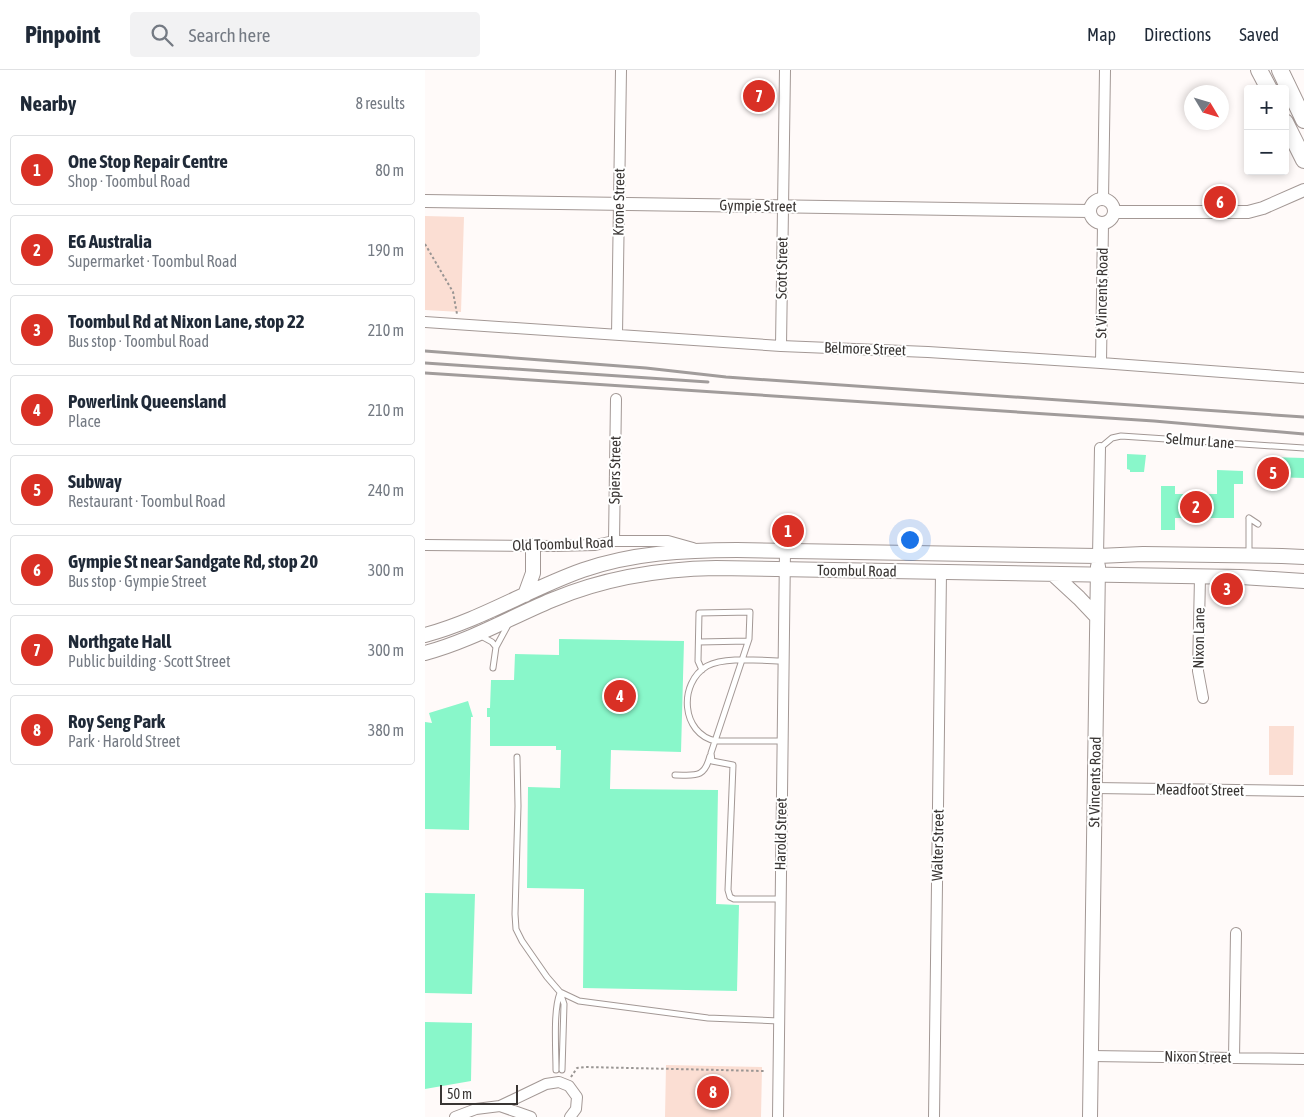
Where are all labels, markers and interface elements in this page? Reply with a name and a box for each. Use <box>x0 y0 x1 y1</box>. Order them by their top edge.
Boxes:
search box <box>130 12 480 57</box>
text: Pinpoint <box>25 21 100 48</box>
icon: search <box>148 21 176 49</box>
text: Search here <box>188 24 270 46</box>
text: Map <box>1087 24 1116 45</box>
text: Directions <box>1144 24 1211 45</box>
text: Saved <box>1239 24 1279 45</box>
pin: 7 <box>743 77 775 115</box>
north arrow <box>1184 85 1229 130</box>
map controls <box>1244 85 1289 175</box>
button: + <box>1244 85 1289 130</box>
text: Nearby <box>20 91 76 115</box>
text: 8 results <box>355 94 405 112</box>
button: − <box>1244 130 1289 175</box>
text: One Stop Repair Centre <box>68 150 228 172</box>
text: 1 <box>33 161 41 179</box>
text: 80 m <box>375 161 404 179</box>
street label: Krone Street <box>609 168 628 236</box>
text: Shop · Toombul Road <box>68 172 190 190</box>
pin: 6 <box>1204 183 1236 221</box>
street label: Gympie Street <box>719 196 797 215</box>
text: EG Australia <box>68 230 152 252</box>
street label: Scott Street <box>772 237 791 299</box>
text: 2 <box>33 241 41 259</box>
text: 190 m <box>368 241 404 259</box>
street label: St Vincents Road <box>1092 247 1111 338</box>
text: Supermarket · Toombul Road <box>68 252 237 270</box>
text: Toombul Rd at Nixon Lane, stop 22 <box>68 310 305 332</box>
text: 3 <box>33 321 41 339</box>
text: 210 m <box>368 321 404 339</box>
text: Bus stop · Toombul Road <box>68 332 209 350</box>
street label: Belmore Street <box>824 339 906 358</box>
text: Powerlink Queensland <box>68 390 226 412</box>
text: 4 <box>33 401 41 419</box>
text: 210 m <box>368 401 404 419</box>
text: Place <box>68 412 101 430</box>
street label: Selmur Lane <box>1165 430 1235 451</box>
street label: Spiers Street <box>605 436 624 504</box>
pin: 5 <box>1257 454 1289 492</box>
text: Subway <box>68 470 122 492</box>
text: 5 <box>33 481 41 499</box>
text: 240 m <box>368 481 404 499</box>
pin: 2 <box>1180 488 1212 526</box>
text: Restaurant · Toombul Road <box>68 492 226 510</box>
pin: 1 <box>772 512 804 550</box>
your location <box>897 527 923 553</box>
street label: Old Toombul Road <box>512 533 614 554</box>
text: Gympie St near Sandgate Rd, stop 20 <box>68 550 318 572</box>
text: 6 <box>33 561 41 579</box>
text: 300 m <box>368 561 404 579</box>
street label: Toombul Road <box>817 561 897 580</box>
pin: 3 <box>1211 570 1243 608</box>
text: Bus stop · Gympie Street <box>68 572 207 590</box>
street label: Nixon Lane <box>1189 607 1208 669</box>
text: Northgate Hall <box>68 630 171 652</box>
text: 7 <box>33 641 41 659</box>
text: 300 m <box>368 641 404 659</box>
text: Public building · Scott Street <box>68 652 231 670</box>
pin: 4 <box>604 677 636 715</box>
text: Roy Seng Park <box>68 710 165 732</box>
text: 8 <box>33 721 41 739</box>
text: 380 m <box>368 721 404 739</box>
text: Park · Harold Street <box>68 732 180 750</box>
street label: St Vincents Road <box>1085 736 1104 827</box>
street label: Meadfoot Street <box>1156 780 1244 799</box>
street label: Harold Street <box>771 797 790 871</box>
street label: Walter Street <box>928 809 947 881</box>
street label: Nixon Street <box>1164 1047 1232 1066</box>
pin: 8 <box>697 1073 729 1111</box>
scale bar <box>440 1082 517 1105</box>
text: 50 m <box>447 1086 472 1102</box>

